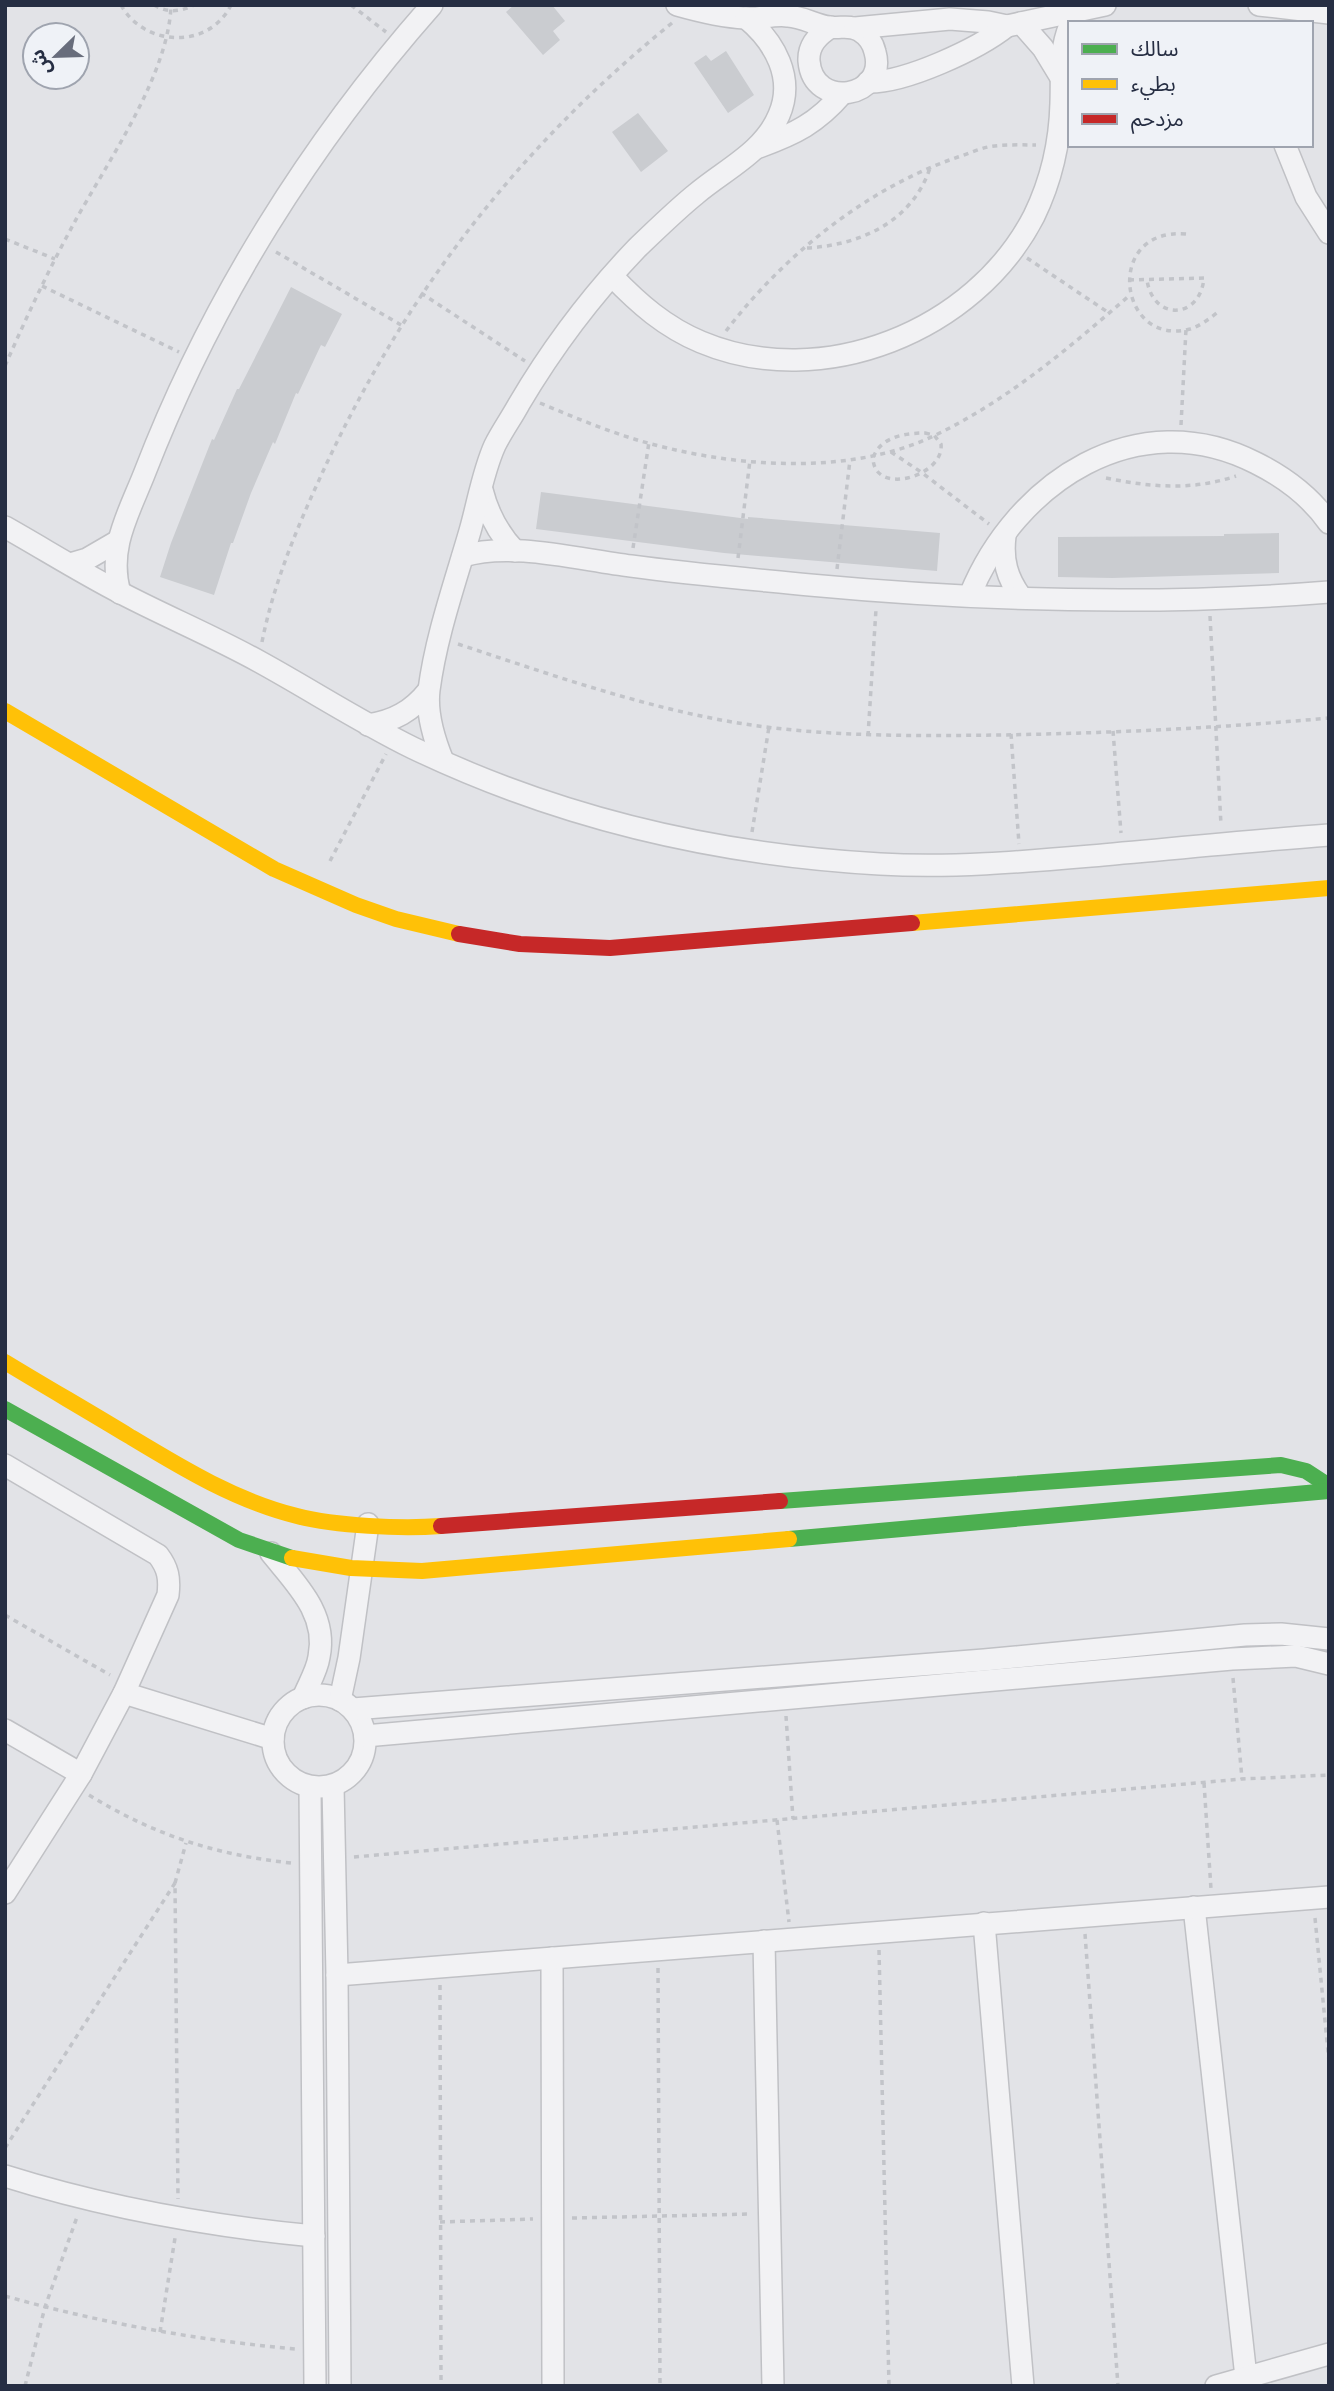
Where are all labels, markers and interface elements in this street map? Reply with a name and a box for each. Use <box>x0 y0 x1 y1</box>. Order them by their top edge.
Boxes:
north arrow <box>21 21 91 91</box>
legend <box>1068 21 1313 147</box>
text: سالك <box>1131 36 1178 62</box>
text: ش <box>25 46 57 79</box>
text: بطيء <box>1131 71 1176 100</box>
text: مزدحم <box>1131 106 1184 134</box>

